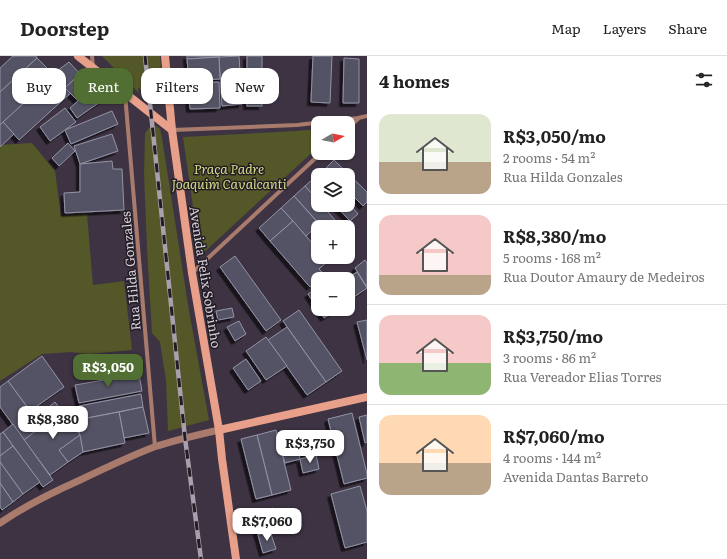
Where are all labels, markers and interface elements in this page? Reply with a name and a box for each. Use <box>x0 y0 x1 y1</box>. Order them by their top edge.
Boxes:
text: Doorstep <box>20 14 109 42</box>
text: Map <box>551 18 581 38</box>
text: Layers <box>603 18 646 38</box>
text: Share <box>668 18 707 38</box>
chip: Buy <box>12 68 66 104</box>
chip: Rent <box>74 68 133 104</box>
chip: Filters <box>141 68 213 104</box>
chip: New <box>221 68 279 104</box>
text: 4 homes <box>379 68 450 93</box>
icon: filters <box>693 69 715 91</box>
north arrow <box>311 116 355 160</box>
map controls <box>311 116 355 316</box>
text: R$3,050/mo <box>503 123 606 148</box>
icon: home <box>411 130 459 178</box>
text: 2 rooms · 54 m² <box>503 148 595 167</box>
park label: Praça Padre Joaquim Cavalcanti <box>171 159 287 193</box>
text: Rua Hilda Gonzales <box>503 167 623 186</box>
button: layers <box>311 168 355 212</box>
street label: Avenida Felix Sobrinho <box>185 205 227 350</box>
street label: Rua Hilda Gonzales <box>115 211 145 331</box>
button: + <box>311 220 355 264</box>
text: R$8,380/mo <box>503 223 606 248</box>
icon: home <box>411 231 459 279</box>
text: 5 rooms · 168 m² <box>503 248 601 267</box>
text: Rua Doutor Amaury de Medeiros <box>503 267 704 286</box>
button: − <box>311 272 355 316</box>
text: R$3,750/mo <box>503 323 603 348</box>
icon: home <box>411 331 459 379</box>
text: 3 rooms · 86 m² <box>503 348 596 367</box>
pin: R$3,050 <box>71 354 145 388</box>
text: R$3,050 <box>82 357 134 376</box>
text: Rua Vereador Elias Torres <box>503 367 661 386</box>
pin: R$8,380 <box>16 406 90 440</box>
text: R$8,380 <box>27 409 79 428</box>
text: R$7,060/mo <box>503 423 605 448</box>
pin: R$3,750 <box>273 430 347 464</box>
icon: home <box>411 431 459 479</box>
text: R$3,750 <box>285 433 335 452</box>
text: 4 rooms · 144 m² <box>503 448 601 467</box>
text: Avenida Dantas Barreto <box>503 467 648 486</box>
pin: R$7,060 <box>230 508 304 542</box>
text: R$7,060 <box>242 511 293 530</box>

